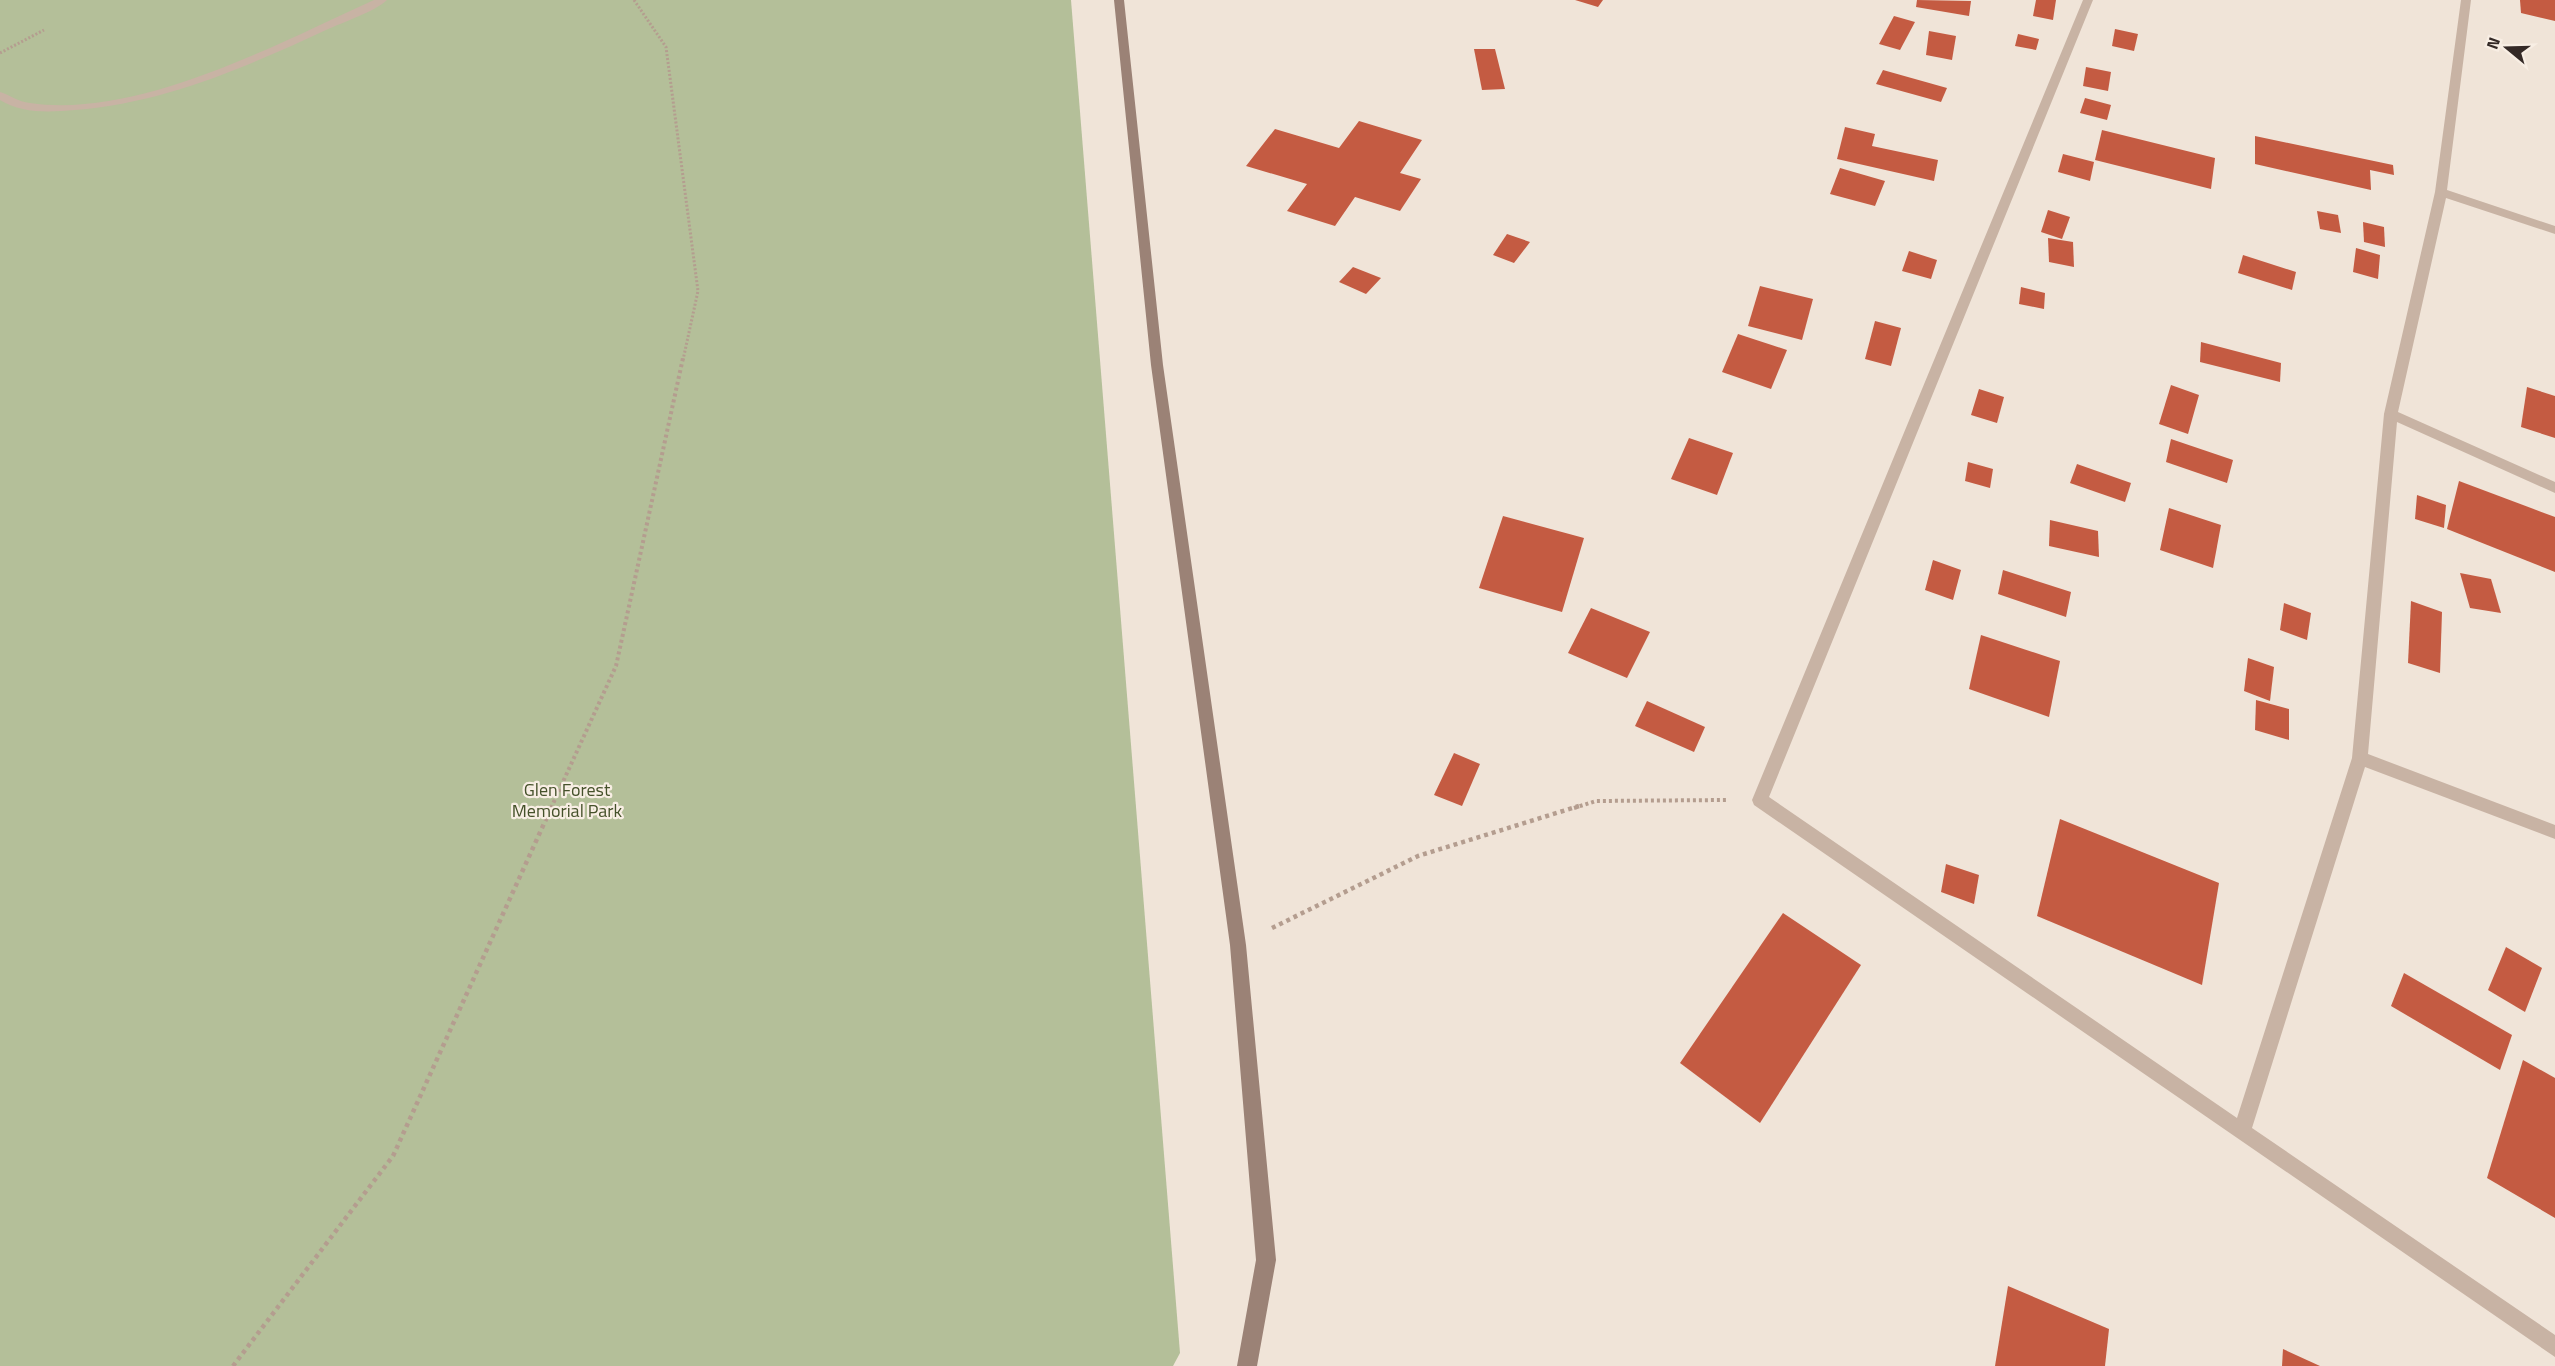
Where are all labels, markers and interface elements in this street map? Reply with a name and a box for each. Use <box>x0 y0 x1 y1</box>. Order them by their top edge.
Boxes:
north arrow <box>2477 18 2537 78</box>
text: N <box>2480 34 2506 52</box>
park label: Glen Forest Memorial Park <box>512 776 623 824</box>

